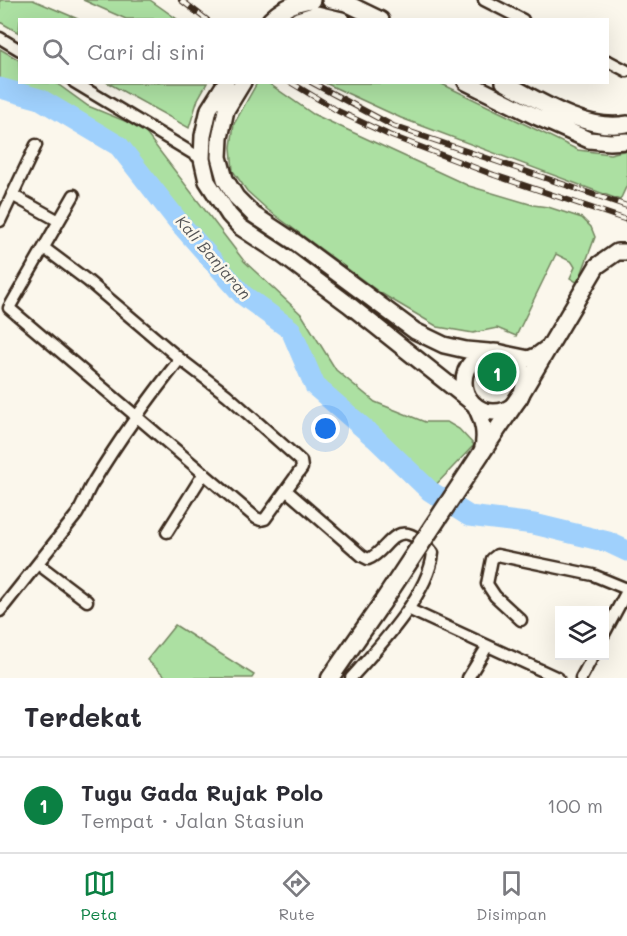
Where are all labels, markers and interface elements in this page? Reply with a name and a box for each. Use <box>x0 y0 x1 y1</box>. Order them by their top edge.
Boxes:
search box <box>18 18 609 84</box>
icon: search <box>39 35 72 68</box>
text: Cari di sini <box>87 37 205 66</box>
water label: Kali Banjaran <box>172 211 256 303</box>
pin: 1 <box>478 350 516 394</box>
your location <box>311 414 340 443</box>
map controls <box>555 606 609 660</box>
button: layers <box>555 606 609 660</box>
text: Terdekat <box>24 700 142 734</box>
text: Tugu Gada Rujak Polo <box>81 778 323 807</box>
text: 1 <box>39 792 48 818</box>
text: 100 m <box>547 792 603 818</box>
text: Tempat · Jalan Stasiun <box>81 807 304 833</box>
tab: Peta <box>81 867 117 924</box>
tab: Rute <box>279 867 315 924</box>
tab: Disimpan <box>476 867 546 924</box>

